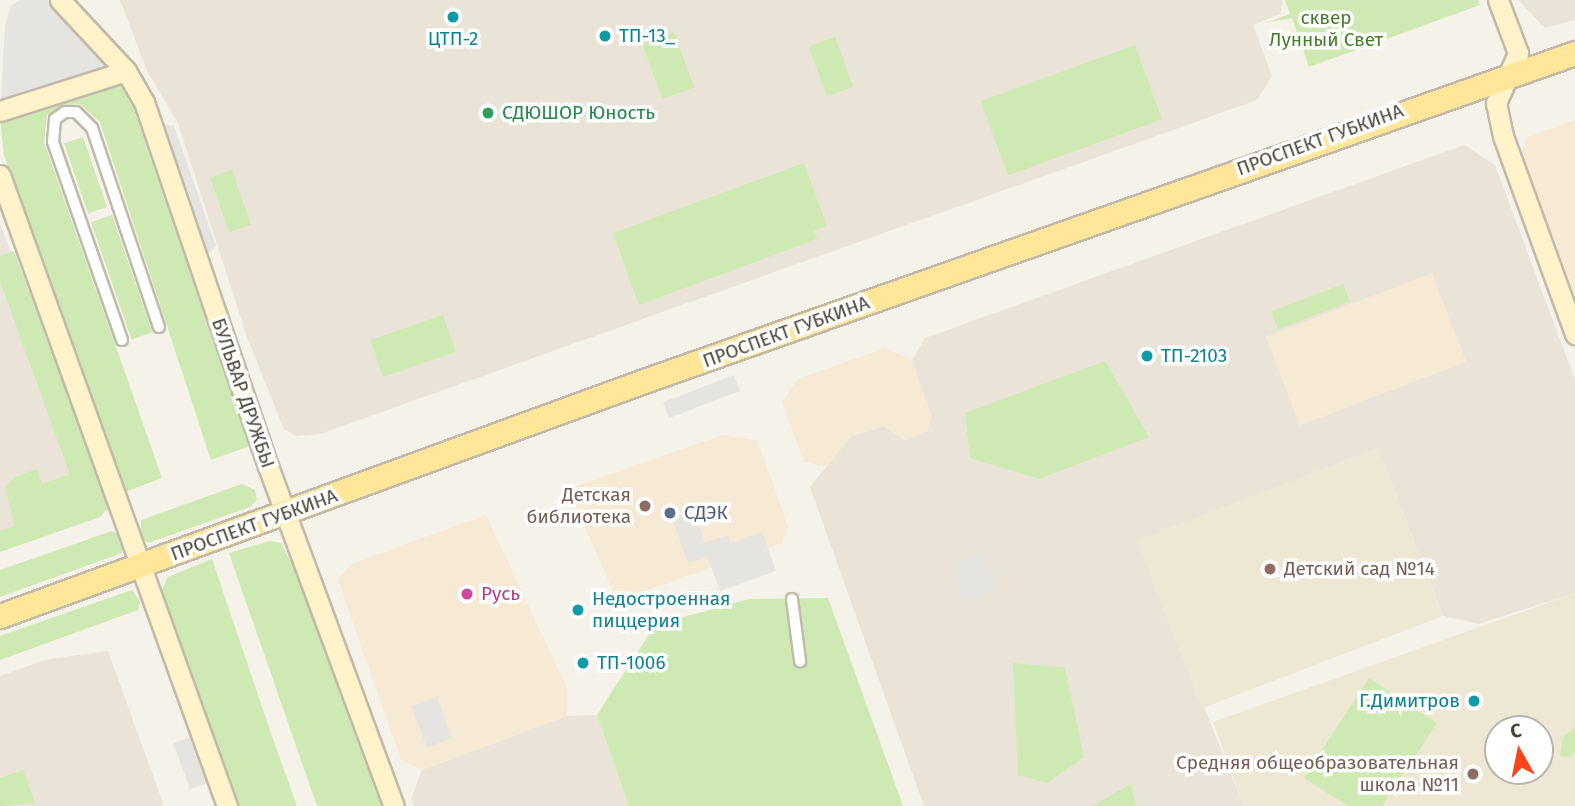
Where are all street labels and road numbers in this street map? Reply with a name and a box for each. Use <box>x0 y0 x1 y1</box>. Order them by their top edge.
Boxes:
street label: ПРОСПЕКТ ГУБКИНА <box>1234 99 1406 181</box>
street label: ПРОСПЕКТ ГУБКИНА <box>700 291 872 373</box>
street label: БУЛЬВАР ДРУЖБЫ <box>207 315 279 471</box>
street label: ПРОСПЕКТ ГУБКИНА <box>168 484 340 566</box>

